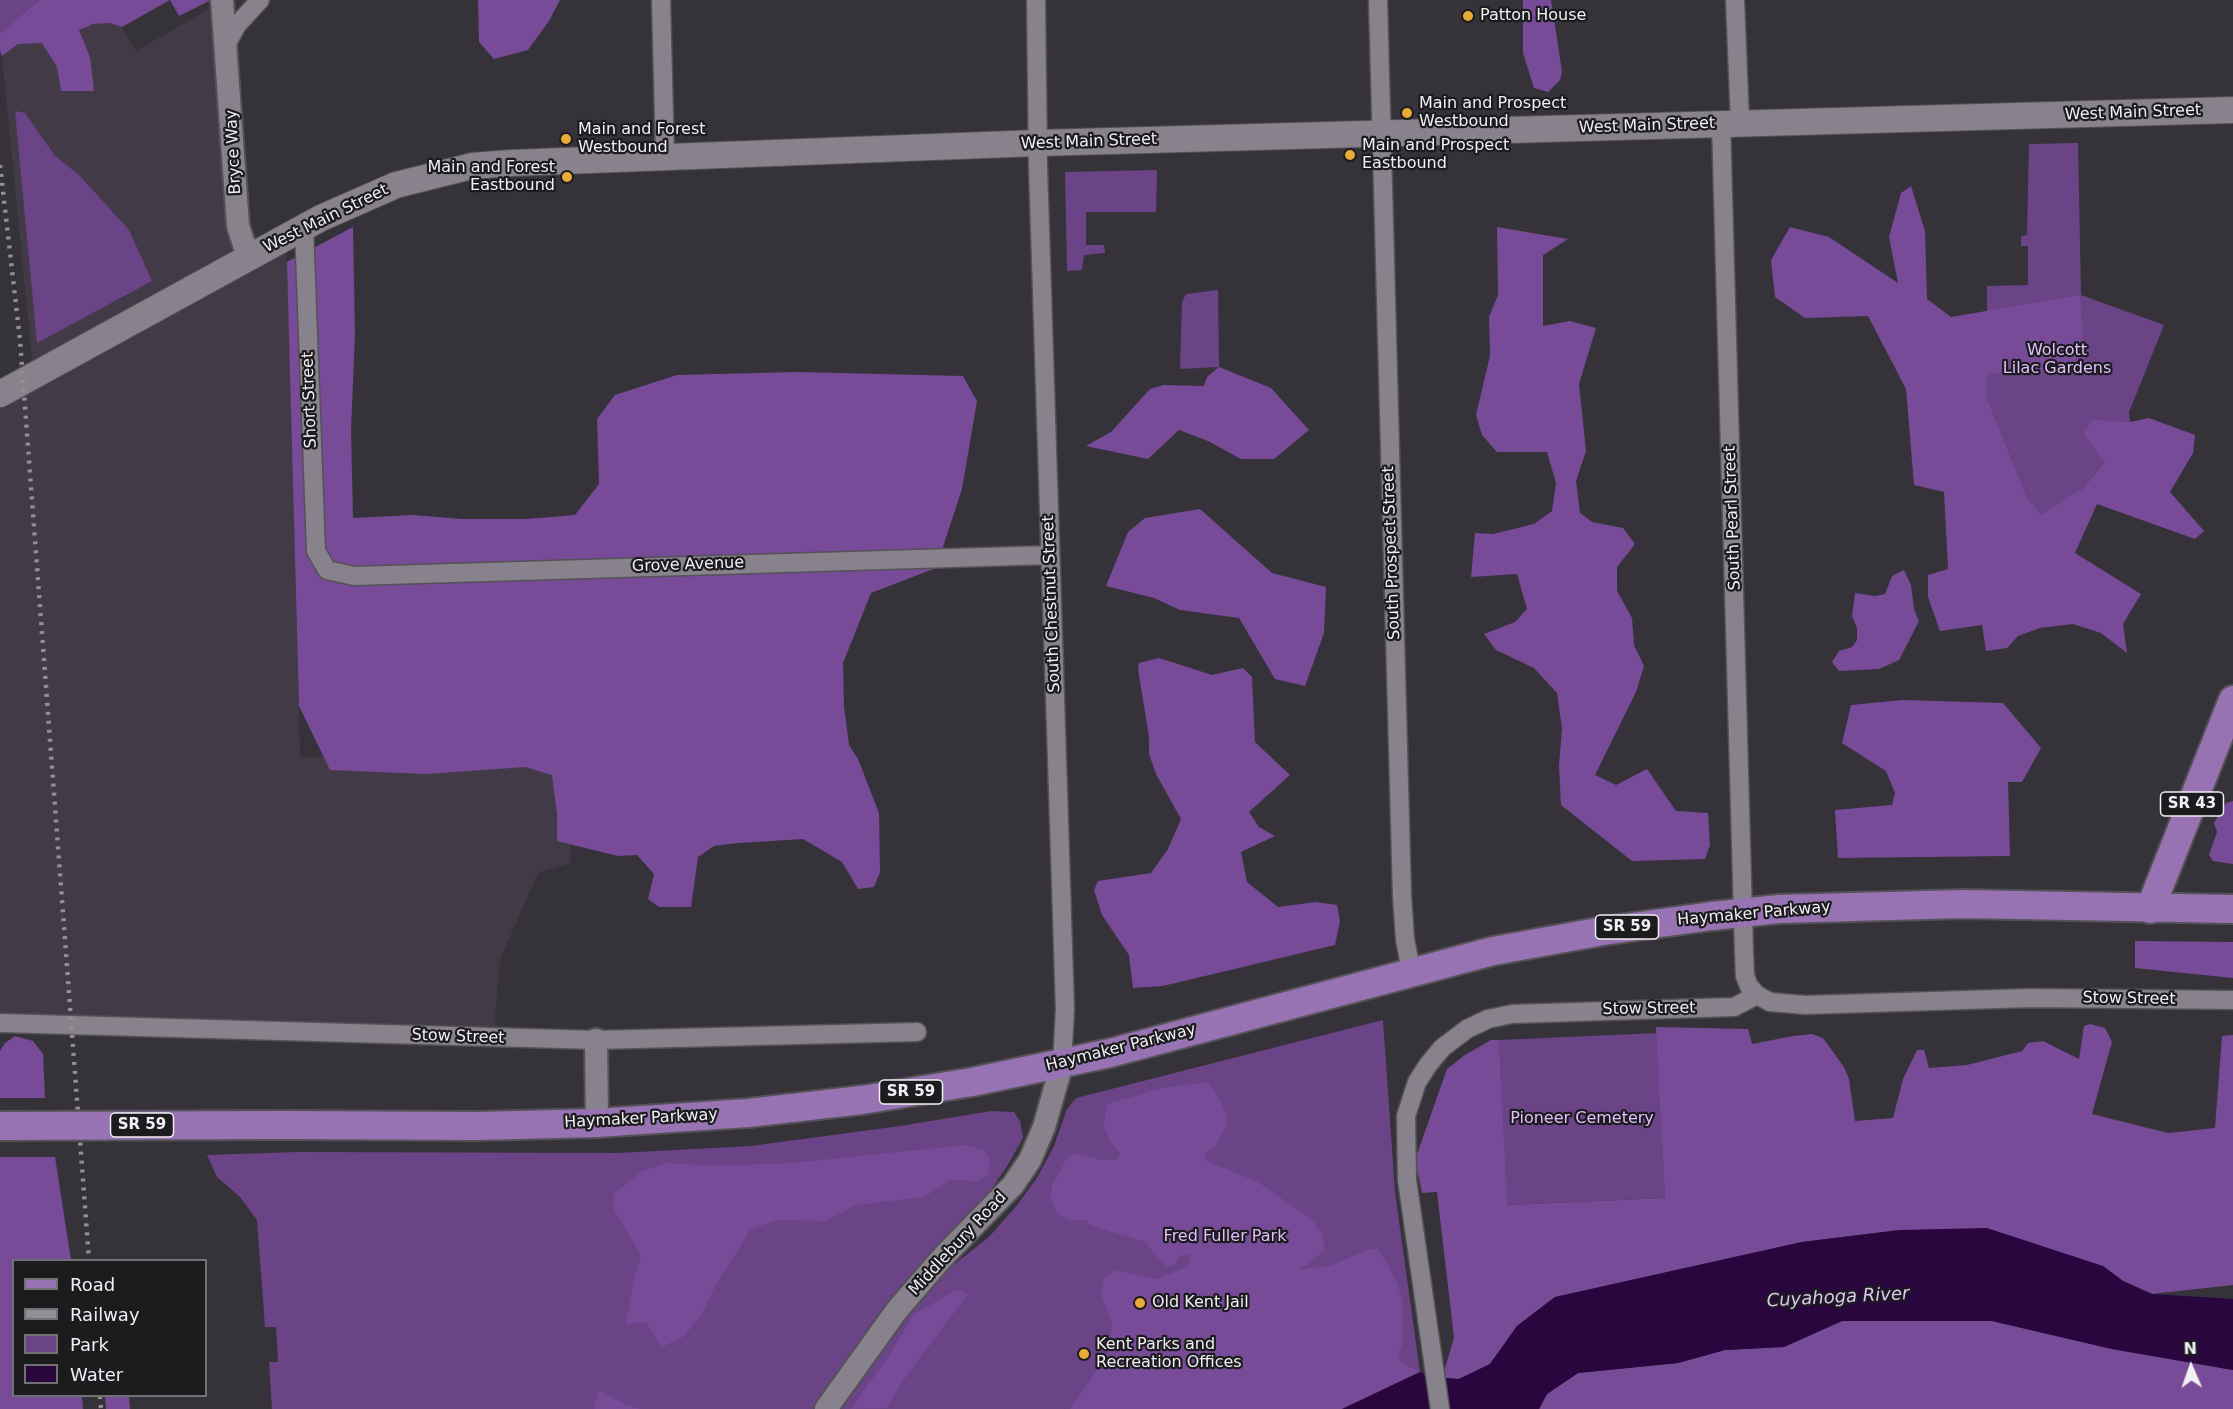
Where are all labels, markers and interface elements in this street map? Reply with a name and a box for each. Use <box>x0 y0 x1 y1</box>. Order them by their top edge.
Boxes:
place label: Patton House <box>1480 6 1586 26</box>
marker: Patton House <box>1461 9 1475 23</box>
place label: Main and Prospect Westbound <box>1419 94 1566 132</box>
street label: West Main Street <box>2065 101 2201 125</box>
marker: Main and Prospect Westbound <box>1400 106 1414 120</box>
street label: Bryce Way <box>222 109 246 195</box>
street label: West Main Street <box>1579 114 1715 138</box>
place label: Main and Forest Westbound <box>578 120 706 158</box>
street label: West Main Street <box>1021 130 1157 154</box>
marker: Main and Forest Westbound <box>559 132 573 146</box>
place label: Main and Prospect Eastbound <box>1362 136 1509 174</box>
marker: Main and Prospect Eastbound <box>1343 148 1357 162</box>
place label: Main and Forest Eastbound <box>427 158 555 196</box>
marker: Main and Forest Eastbound <box>560 170 574 184</box>
street label: West Main Street <box>261 180 391 258</box>
park label: Wolcott Lilac Gardens <box>2003 341 2111 379</box>
street label: Short Street <box>299 351 321 449</box>
street label: South Pearl Street <box>1721 445 1745 591</box>
street label: South Prospect Street <box>1379 466 1405 640</box>
street label: South Chestnut Street <box>1039 515 1065 693</box>
street label: Grove Avenue <box>632 553 744 577</box>
road number: SR 43 <box>2160 792 2224 816</box>
street label: Haymaker Parkway <box>1677 898 1831 930</box>
road number: SR 59 <box>1596 915 1658 939</box>
street label: Stow Street <box>2082 989 2176 1009</box>
street label: Stow Street <box>1602 999 1696 1019</box>
street label: Haymaker Parkway <box>1044 1020 1198 1076</box>
street label: Stow Street <box>411 1026 505 1048</box>
road number: SR 59 <box>880 1080 942 1104</box>
street label: Haymaker Parkway <box>564 1105 718 1133</box>
park label: Pioneer Cemetery <box>1510 1109 1654 1129</box>
road number: SR 59 <box>110 1113 174 1137</box>
street label: Middlebury Road <box>905 1188 1011 1300</box>
park label: Fred Fuller Park <box>1164 1227 1286 1247</box>
legend <box>12 1259 207 1397</box>
text: Road <box>70 1274 115 1295</box>
water label: Cuyahoga River <box>1766 1283 1910 1313</box>
place label: Old Kent Jail <box>1152 1293 1249 1313</box>
marker: Old Kent Jail <box>1133 1296 1147 1310</box>
text: Railway <box>70 1304 140 1325</box>
text: Park <box>70 1334 109 1355</box>
place label: Kent Parks and Recreation Offices <box>1096 1335 1242 1373</box>
north arrow <box>2161 1337 2221 1397</box>
text: N <box>2183 1339 2197 1358</box>
marker: Kent Parks and Recreation Offices <box>1077 1347 1091 1361</box>
text: Water <box>70 1364 123 1385</box>

